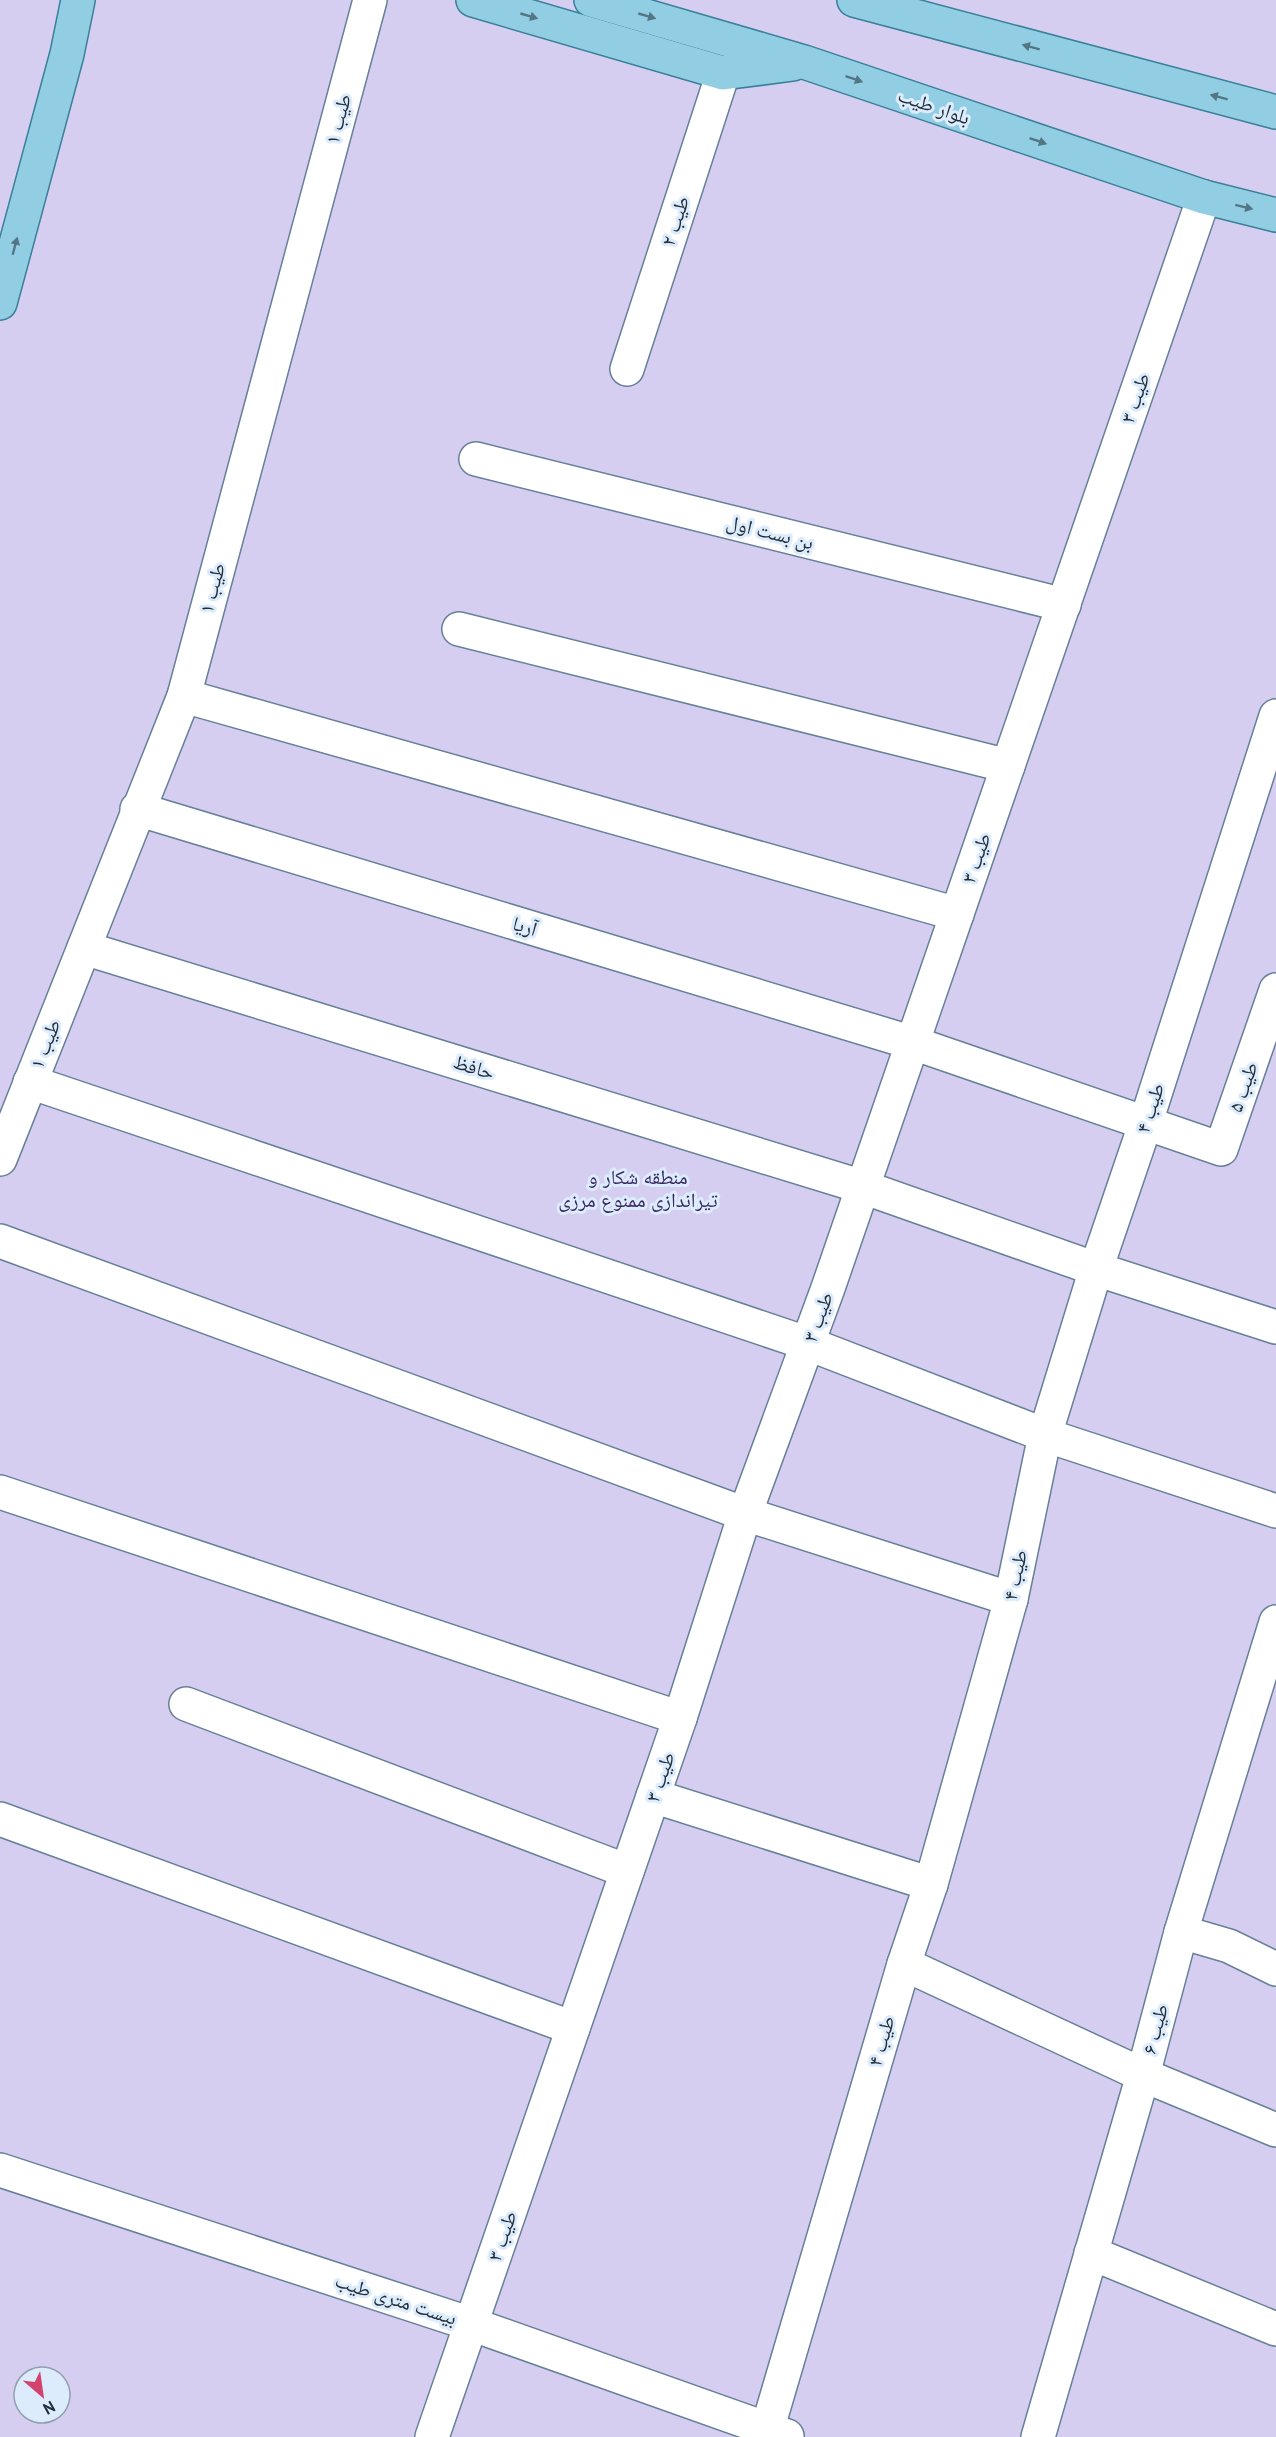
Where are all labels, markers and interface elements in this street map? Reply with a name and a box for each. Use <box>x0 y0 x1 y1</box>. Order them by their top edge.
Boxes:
one-way arrow <box>520 12 538 21</box>
one-way arrow <box>638 12 656 21</box>
one-way arrow <box>1022 41 1040 51</box>
one-way arrow <box>845 74 863 84</box>
street label: بلوار طیب <box>895 82 973 130</box>
street label: طیب ۱ <box>319 91 357 147</box>
one-way arrow <box>1210 91 1229 101</box>
one-way arrow <box>1030 137 1048 147</box>
street label: طیب ۲ <box>655 193 695 249</box>
one-way arrow <box>1235 203 1253 213</box>
one-way arrow <box>11 237 20 255</box>
street label: طیب ۳ <box>1114 370 1156 426</box>
street label: بن بست اول <box>724 509 816 555</box>
street label: طیب ۱ <box>193 560 231 616</box>
street label: طیب ۳ <box>955 830 997 886</box>
street label: آریا <box>510 910 541 942</box>
street label: طیب ۱ <box>23 1015 67 1073</box>
street label: حافظ <box>450 1048 498 1086</box>
street label: طیب ۵ <box>1222 1059 1264 1115</box>
street label: طیب ۴ <box>1130 1080 1170 1136</box>
park label: منطقه شکار و تیراندازی ممنوع مرزی <box>558 1164 718 1213</box>
street label: طیب ۳ <box>797 1289 839 1345</box>
street label: طیب ۴ <box>997 1547 1033 1603</box>
street label: طیب ۳ <box>639 1749 681 1805</box>
street label: طیب ۶ <box>1136 2001 1174 2057</box>
street label: طیب ۴ <box>861 2013 901 2069</box>
street label: طیب ۳ <box>481 2208 523 2264</box>
street label: بیست متری طیب <box>332 2267 460 2331</box>
north arrow <box>12 2365 72 2425</box>
text: N <box>40 2397 59 2419</box>

